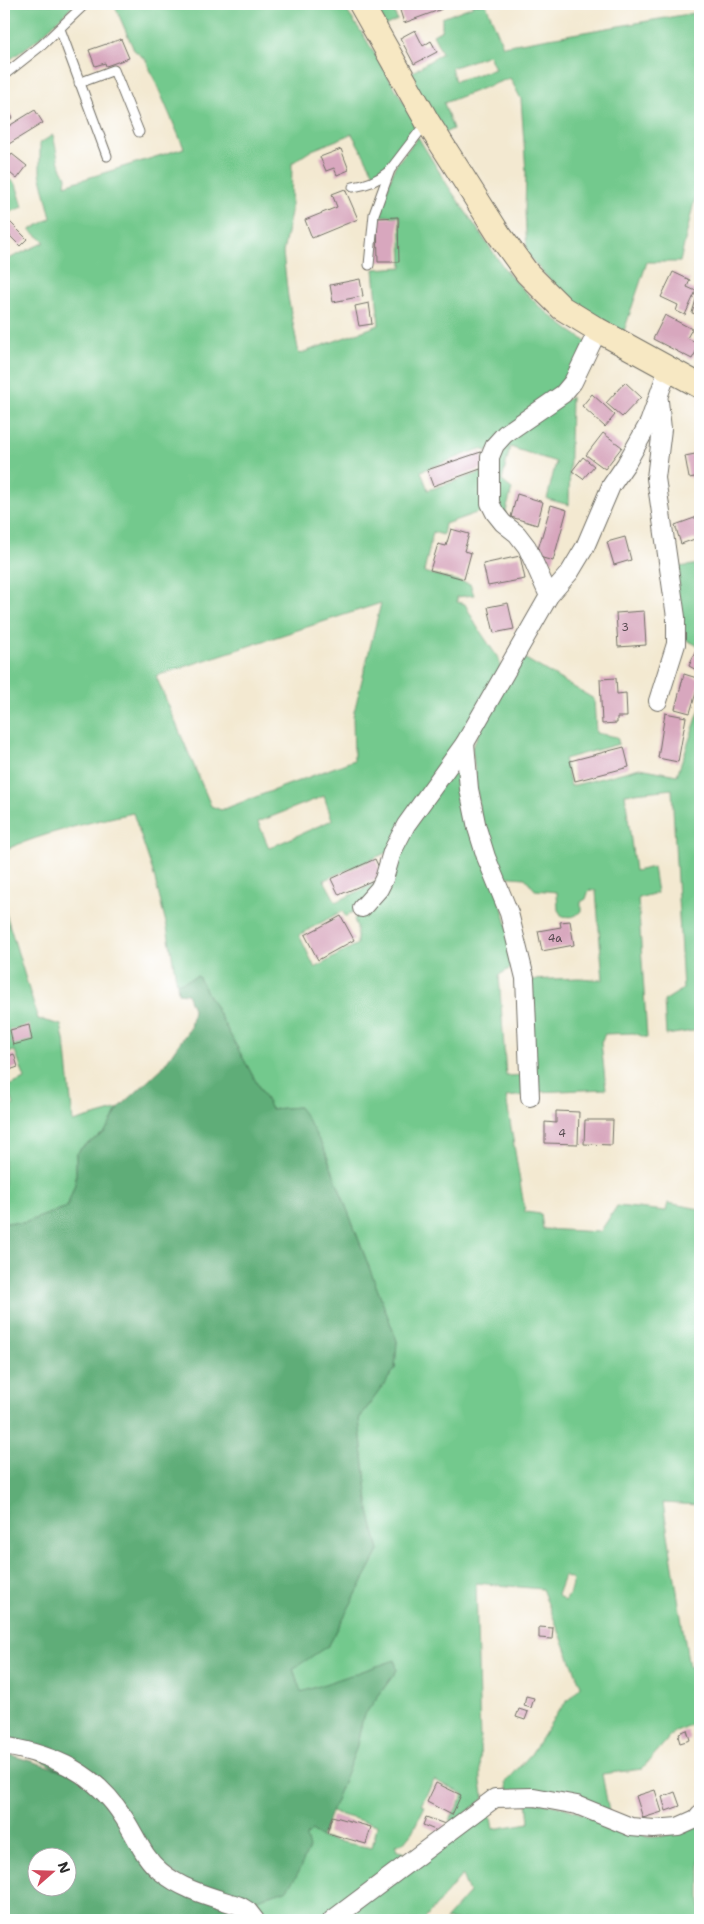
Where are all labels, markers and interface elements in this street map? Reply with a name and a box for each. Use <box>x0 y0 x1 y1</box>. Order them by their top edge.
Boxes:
house number: 3 <box>621 620 629 635</box>
house number: 4a <box>548 931 562 946</box>
house number: 4 <box>558 1126 566 1141</box>
north arrow <box>28 1846 78 1896</box>
text: N <box>54 1859 75 1876</box>

